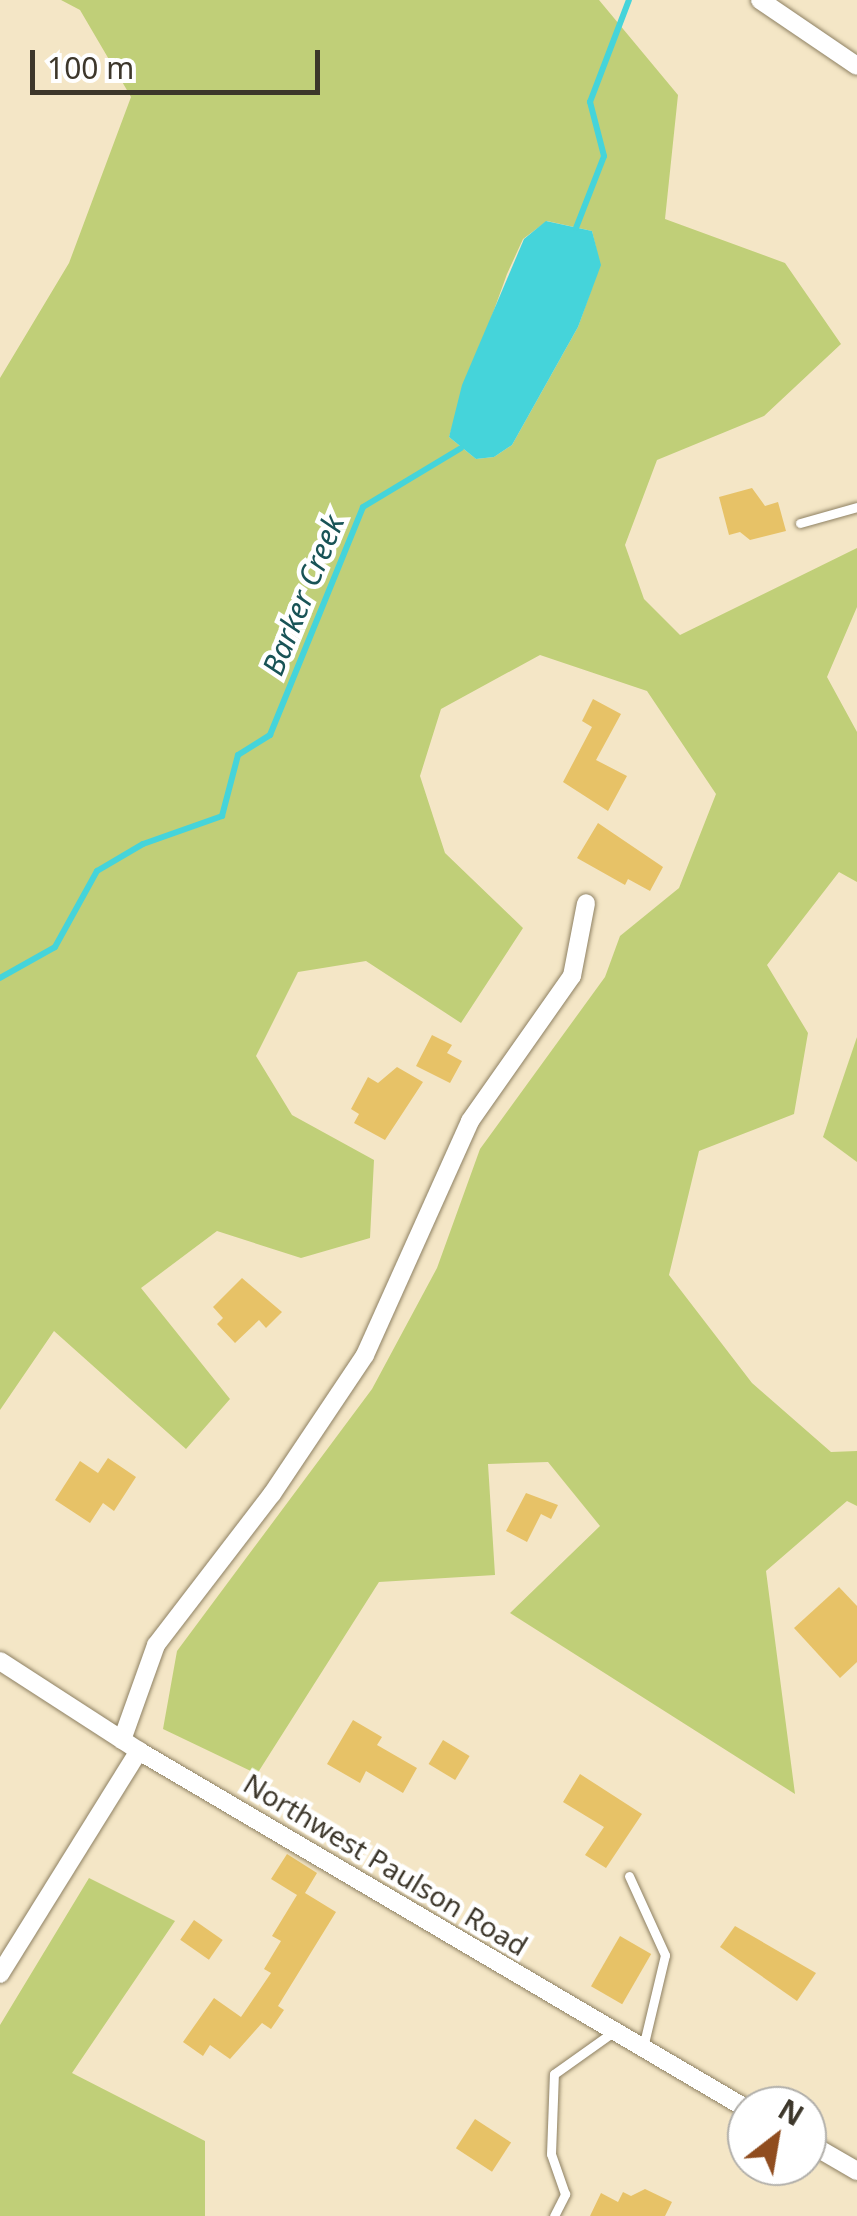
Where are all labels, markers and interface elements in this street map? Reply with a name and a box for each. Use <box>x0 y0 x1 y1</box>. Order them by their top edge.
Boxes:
scale bar <box>35 30 325 92</box>
text: 100 m <box>47 47 134 88</box>
water label: Barker Creek <box>255 510 351 680</box>
street label: Northwest Paulson Road <box>238 1766 534 1962</box>
north arrow <box>727 2086 827 2186</box>
text: N <box>772 2090 811 2134</box>

